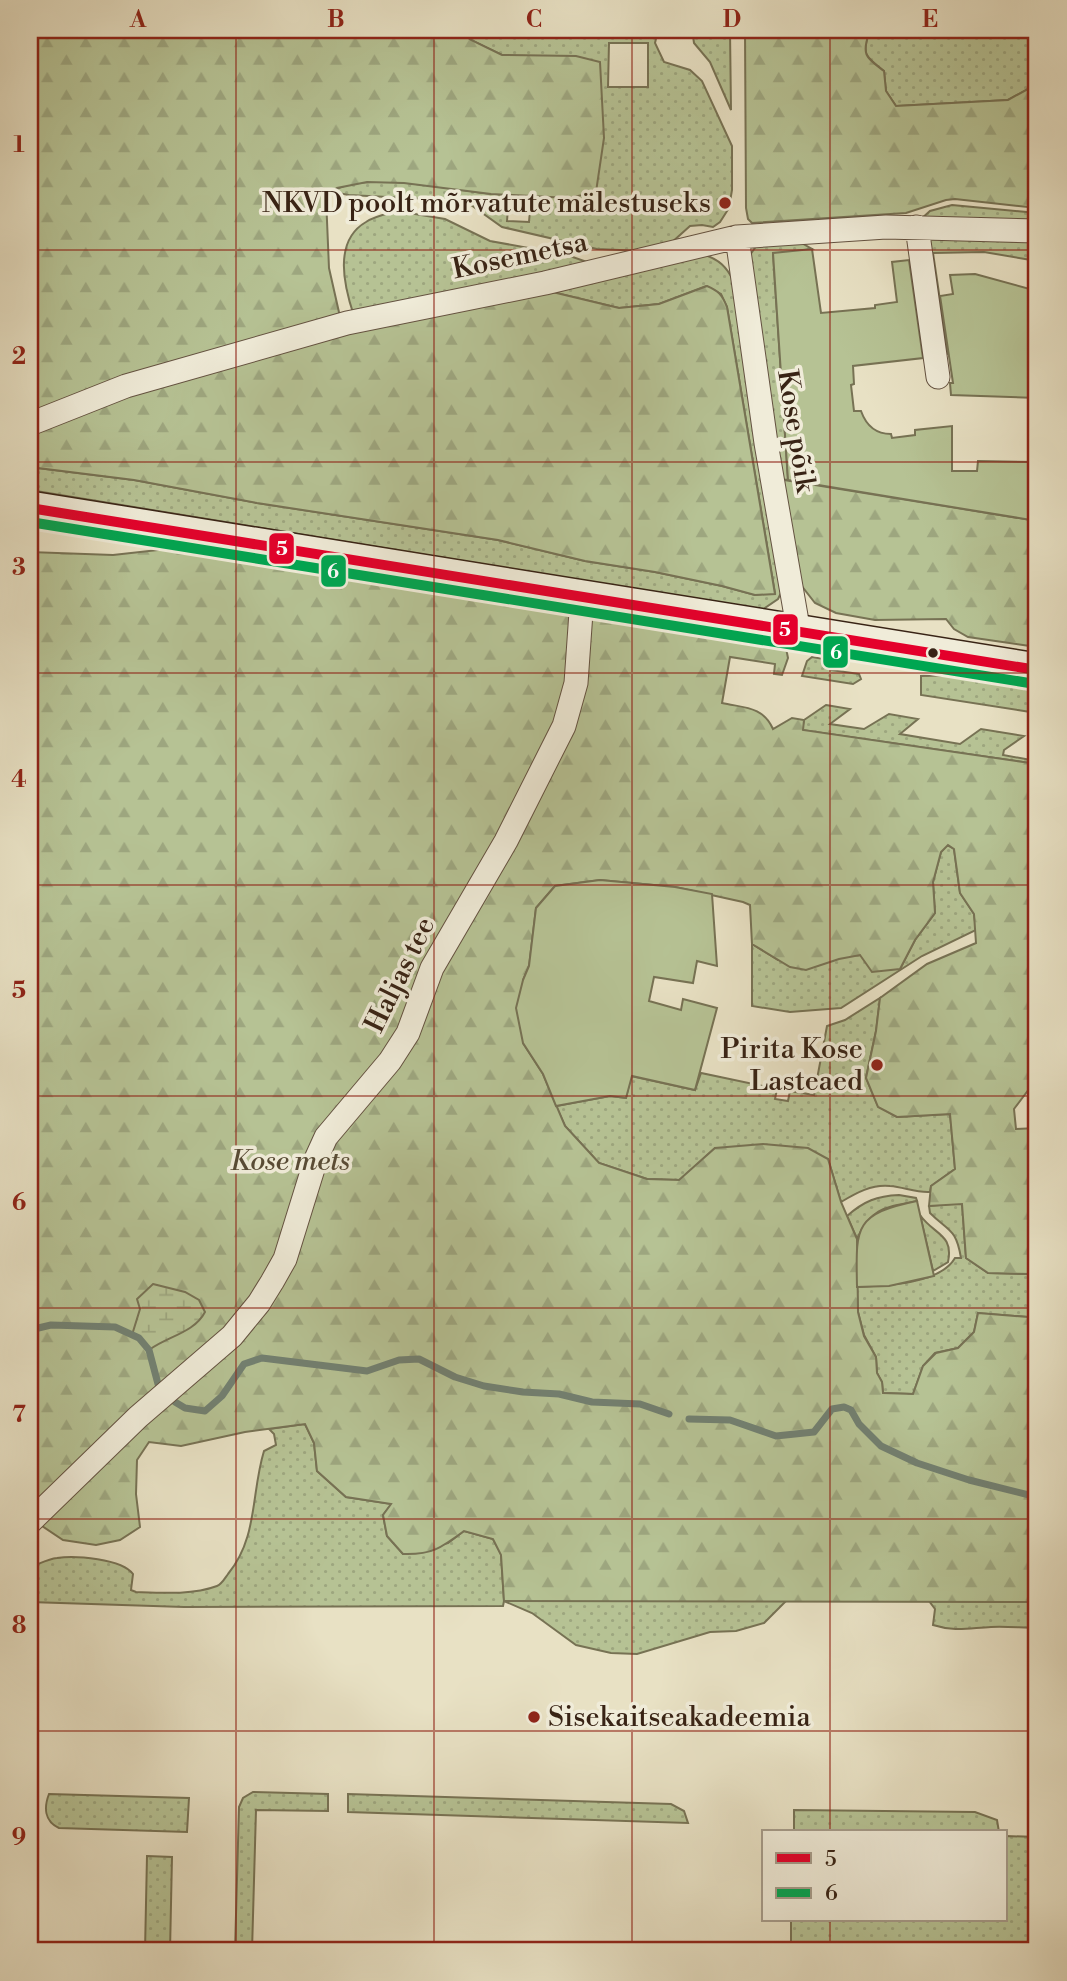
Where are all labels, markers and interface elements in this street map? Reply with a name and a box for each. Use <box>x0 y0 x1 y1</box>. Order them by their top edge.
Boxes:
text: A <box>129 6 147 34</box>
text: B <box>327 6 345 34</box>
text: C <box>526 6 542 34</box>
text: D <box>723 6 741 34</box>
text: E <box>922 6 938 34</box>
text: 1 <box>13 131 25 159</box>
place label: NKVD poolt mõrvatute mälestuseks <box>262 186 711 221</box>
marker: NKVD poolt mõrvatute mälestuseks <box>717 195 733 211</box>
street label: Kosemetsa <box>449 224 592 287</box>
text: 2 <box>12 343 26 371</box>
street label: Kose põik <box>769 367 823 496</box>
line badge: 5 <box>268 532 295 565</box>
text: 5 <box>276 537 288 561</box>
text: 3 <box>12 554 26 582</box>
line badge: 6 <box>320 554 347 588</box>
text: 6 <box>327 560 339 584</box>
line badge: 5 <box>772 613 799 646</box>
text: 5 <box>779 618 791 642</box>
line badge: 6 <box>822 635 849 669</box>
text: 6 <box>830 641 842 665</box>
unlabelled marker <box>926 646 940 660</box>
text: 4 <box>11 766 27 794</box>
street label: Haljas tee <box>357 911 443 1039</box>
text: 5 <box>12 977 26 1005</box>
place label: Pirita Kose Lasteaed <box>720 1032 863 1099</box>
marker: Pirita Kose Lasteaed <box>869 1057 885 1073</box>
park label: Kose mets <box>230 1144 350 1179</box>
text: 6 <box>12 1189 26 1217</box>
text: 7 <box>12 1401 26 1429</box>
text: 8 <box>12 1612 26 1640</box>
place label: Sisekaitseakadeemia <box>548 1700 811 1735</box>
marker: Sisekaitseakadeemia <box>526 1709 542 1725</box>
text: 9 <box>12 1824 26 1852</box>
legend <box>762 1830 1007 1922</box>
text: 5 <box>825 1847 837 1873</box>
text: 6 <box>825 1881 838 1907</box>

